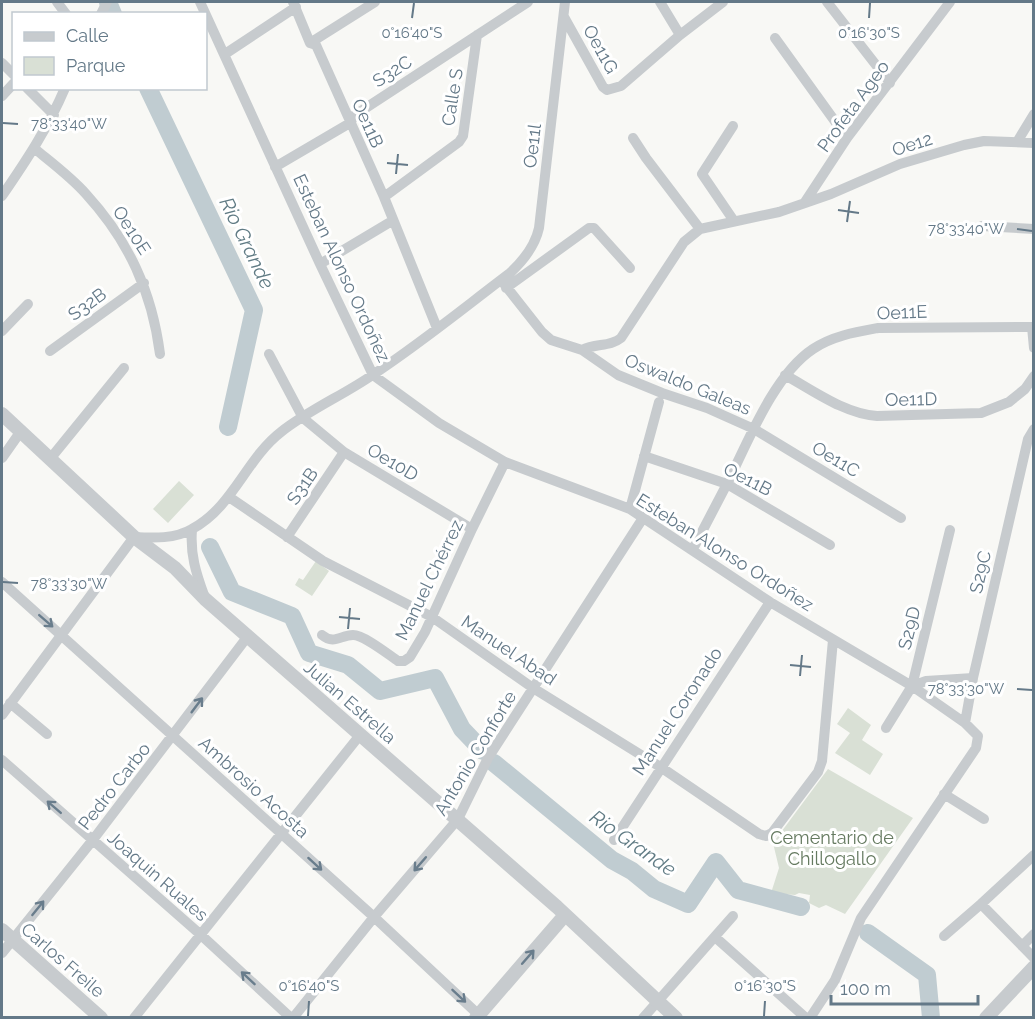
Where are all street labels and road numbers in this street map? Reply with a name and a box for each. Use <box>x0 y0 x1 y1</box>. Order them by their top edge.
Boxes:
street label: Oe11G <box>579 21 623 77</box>
street label: S32C <box>369 51 415 91</box>
street label: Profeta Ageo <box>813 56 893 156</box>
street label: Calle S <box>437 67 467 127</box>
street label: Oe11B <box>348 95 388 151</box>
street label: Oe11l <box>519 123 545 169</box>
street label: Oe12 <box>889 128 935 160</box>
street label: Esteban Alonso Ordoñez <box>289 171 395 365</box>
street label: Oe10E <box>109 202 155 258</box>
street label: S32B <box>64 283 110 325</box>
street label: Oe11E <box>876 301 928 323</box>
street label: Oswaldo Galeas <box>622 349 754 419</box>
street label: Oe11D <box>885 388 937 410</box>
street label: Oe11C <box>808 437 864 481</box>
street label: Oe10D <box>364 439 422 485</box>
street label: Oe11B <box>720 458 776 500</box>
street label: S31B <box>282 463 322 509</box>
street label: Esteban Alonso Ordoñez <box>633 489 818 615</box>
street label: Manuel Chérrez <box>391 516 467 644</box>
street label: S29C <box>965 549 995 595</box>
street label: S29D <box>894 604 925 652</box>
street label: Manuel Abad <box>458 611 560 689</box>
street label: Manuel Coronado <box>628 643 726 779</box>
street label: Julian Estrella <box>300 656 400 748</box>
street label: Antonio Conforte <box>430 687 521 819</box>
street label: Ambrosio Acosta <box>195 732 313 842</box>
street label: Pedro Carbo <box>74 738 155 834</box>
street label: Joaquin Ruales <box>104 827 213 925</box>
street label: Carlos Freile <box>17 918 109 1002</box>

